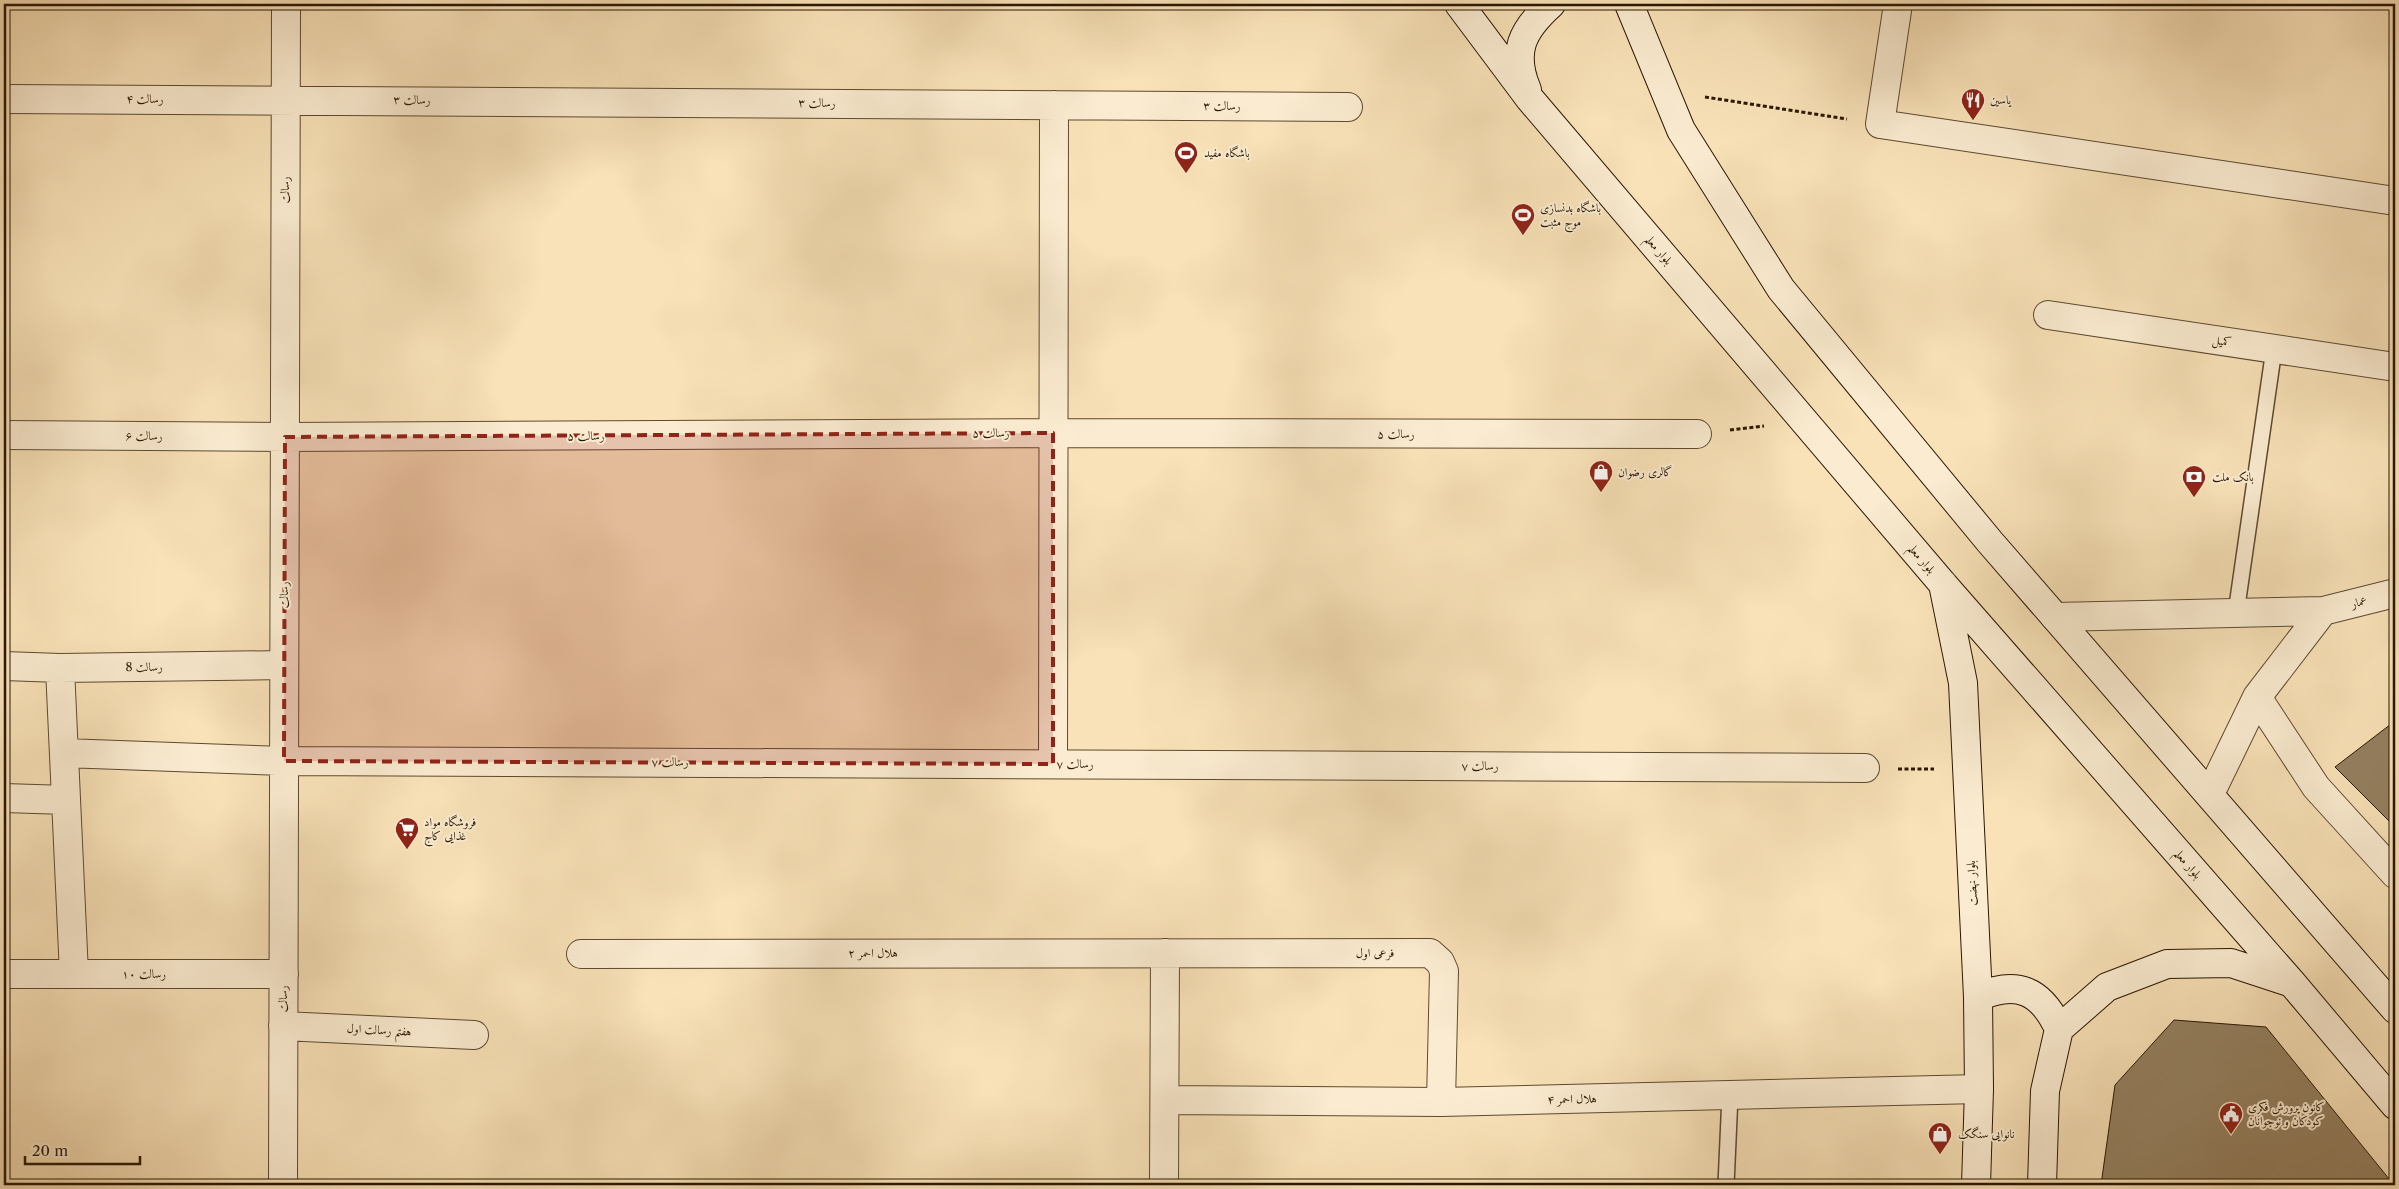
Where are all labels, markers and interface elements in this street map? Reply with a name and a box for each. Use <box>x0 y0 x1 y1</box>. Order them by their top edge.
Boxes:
restaurant icon: یاسین <box>1960 87 1986 121</box>
street label: رسالت ۴ <box>126 91 164 106</box>
street label: رسالت ۳ <box>393 92 431 107</box>
place label: یاسین <box>1990 92 2012 108</box>
street label: رسالت ۳ <box>798 95 836 110</box>
street label: رسالت ۳ <box>1203 98 1241 113</box>
sports icon: باشگاه مفید <box>1173 140 1199 174</box>
place label: باشگاه مفید <box>1204 145 1250 160</box>
street label: رسالت <box>277 176 292 204</box>
place label: باشگاه بدنسازی موج مثبت <box>1540 200 1601 233</box>
sports icon: باشگاه بدنسازی موج مثبت <box>1510 202 1536 236</box>
street label: بلوار معلم <box>1639 232 1676 271</box>
street label: کمیل <box>2211 332 2233 351</box>
street label: رسالت ۵ <box>972 425 1010 440</box>
street label: رسالت ۵ <box>1377 426 1415 441</box>
street label: رسالت ۶ <box>125 428 163 443</box>
street label: رسالت ۵ <box>567 428 605 443</box>
shop icon: گالری رضوان <box>1588 459 1614 493</box>
place label: گالری رضوان <box>1618 464 1673 480</box>
bank icon: بانک ملت <box>2181 464 2207 498</box>
place label: بانک ملت <box>2212 469 2254 484</box>
street label: بلوار معلم <box>1902 541 1939 580</box>
street label: رسالت <box>276 581 291 609</box>
street label: عمار <box>2348 592 2369 611</box>
street label: رسالت 8 <box>125 659 163 674</box>
street label: رسالت ۷ <box>651 754 689 769</box>
street label: رسالت ۷ <box>1056 756 1094 771</box>
street label: رسالت ۷ <box>1461 758 1499 773</box>
place label: فروشگاه مواد غذایی کاج <box>424 814 476 847</box>
supermarket icon: فروشگاه مواد غذایی کاج <box>394 816 420 850</box>
street label: بلوار معلم <box>2168 846 2205 885</box>
street label: بلوار نهضت <box>1963 860 1981 906</box>
street label: هلال احمر ۲ <box>848 945 898 961</box>
street label: فرعی اول <box>1356 945 1394 961</box>
street label: رسالت ۱۰ <box>122 966 166 981</box>
street label: رسالت <box>275 985 290 1013</box>
street label: هفتم رسالت اول <box>346 1020 412 1044</box>
street label: هلال احمر ۴ <box>1547 1091 1597 1107</box>
place label: کانون پرورش فکری کودکان و نوجوانان <box>2248 1099 2325 1129</box>
public building icon: کانون پرورش فکری کودکان و نوجوانان <box>2218 1101 2244 1135</box>
shop icon: نانوایی سنگک <box>1927 1121 1953 1155</box>
place label: نانوایی سنگک <box>1958 1126 2014 1142</box>
scale bar <box>25 1134 140 1166</box>
text: 20 m <box>32 1141 68 1160</box>

